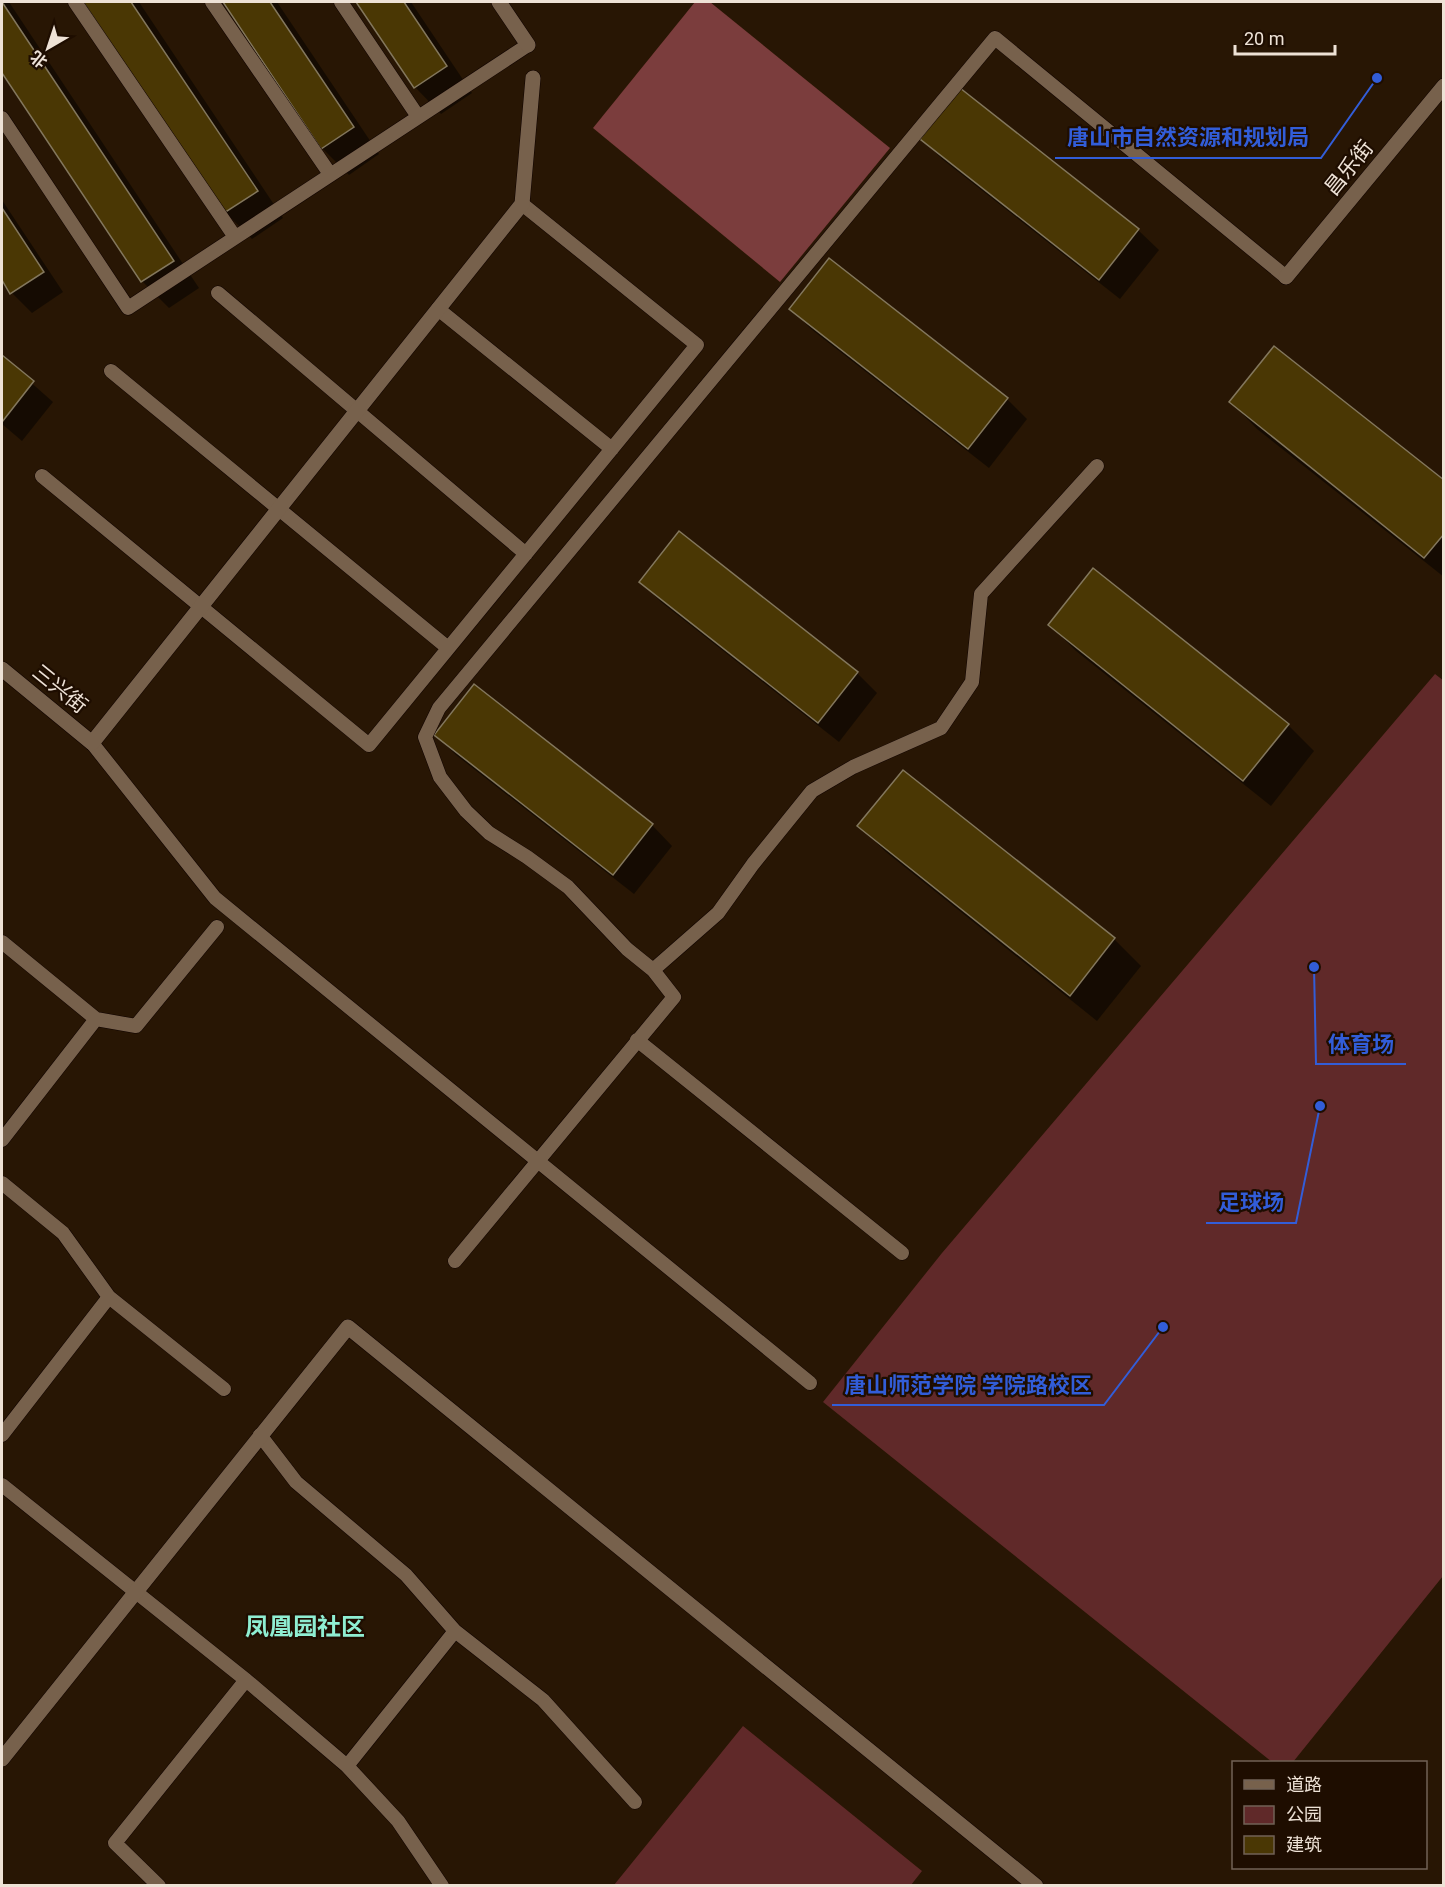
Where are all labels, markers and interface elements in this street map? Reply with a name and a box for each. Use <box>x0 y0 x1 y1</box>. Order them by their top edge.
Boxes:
north arrow <box>18 18 78 78</box>
scale bar <box>1235 18 1336 56</box>
text: 20 m <box>1244 28 1284 49</box>
text: 北 <box>27 47 51 72</box>
callout: 唐山市自然资源和规划局 <box>1055 118 1321 158</box>
text: 唐山市自然资源和规划局 <box>1067 125 1309 150</box>
street label: 昌乐街 <box>1320 136 1378 200</box>
street label: 三兴街 <box>28 660 92 718</box>
callout: 体育场 <box>1316 1024 1406 1064</box>
text: 体育场 <box>1328 1032 1394 1057</box>
callout: 足球场 <box>1206 1183 1296 1223</box>
text: 足球场 <box>1218 1190 1284 1215</box>
callout: 唐山师范学院 学院路校区 <box>832 1365 1104 1405</box>
text: 唐山师范学院 学院路校区 <box>844 1373 1092 1398</box>
district label: 凤凰园社区 <box>245 1613 365 1641</box>
legend <box>1232 1761 1427 1869</box>
text: 道路 <box>1286 1774 1322 1795</box>
text: 公园 <box>1286 1804 1322 1825</box>
text: 建筑 <box>1286 1834 1322 1855</box>

